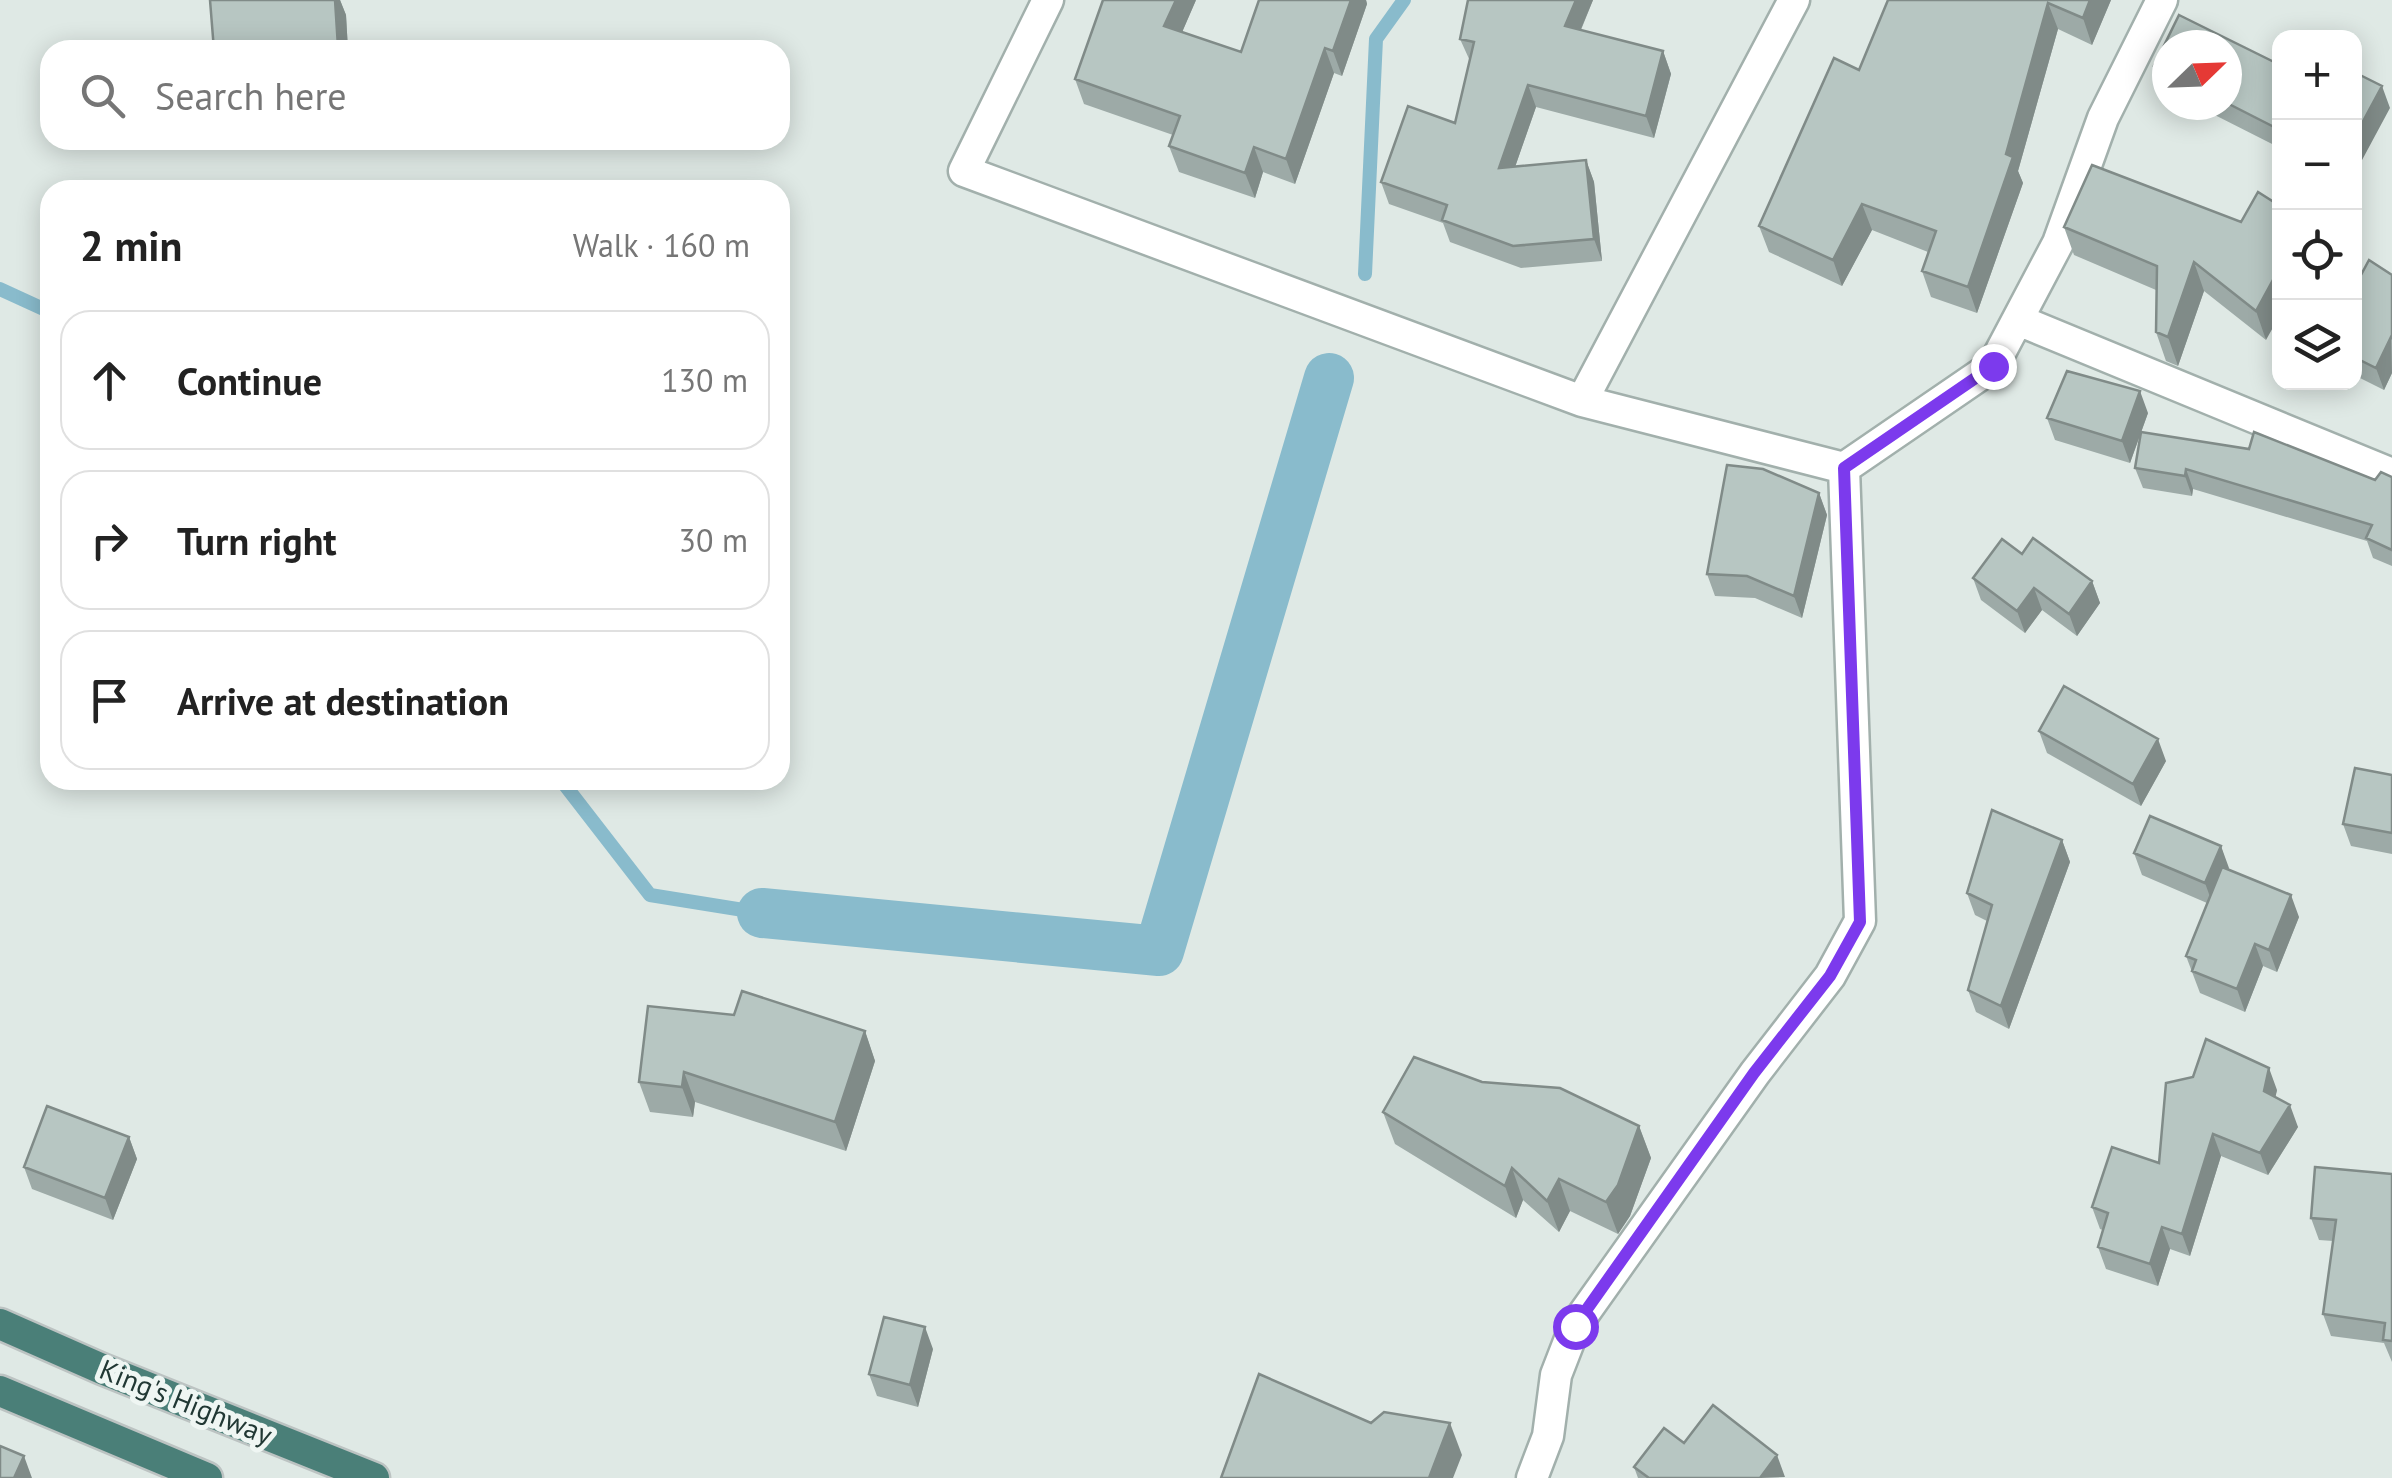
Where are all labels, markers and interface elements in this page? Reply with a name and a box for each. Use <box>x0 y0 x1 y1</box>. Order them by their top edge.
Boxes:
north arrow <box>2152 30 2242 120</box>
map controls <box>2272 30 2362 390</box>
button: + <box>2272 30 2362 120</box>
search box <box>40 40 790 150</box>
icon: search <box>75 68 130 123</box>
text: Search here <box>155 71 347 120</box>
button: − <box>2272 120 2362 210</box>
button: locate <box>2272 210 2362 300</box>
text: 2 min <box>80 218 182 273</box>
text: Walk · 160 m <box>573 224 750 266</box>
button: layers <box>2272 300 2362 390</box>
route end <box>1971 344 2017 390</box>
icon: ahead <box>82 353 137 408</box>
text: Continue <box>177 356 322 405</box>
text: 130 m <box>661 359 748 401</box>
icon: right <box>82 513 137 568</box>
text: Turn right <box>177 516 337 565</box>
text: 30 m <box>679 519 748 561</box>
icon: arrive <box>82 673 137 728</box>
text: Arrive at destination <box>177 676 509 725</box>
route start <box>1553 1304 1599 1350</box>
street label: King's Highway <box>95 1350 278 1453</box>

